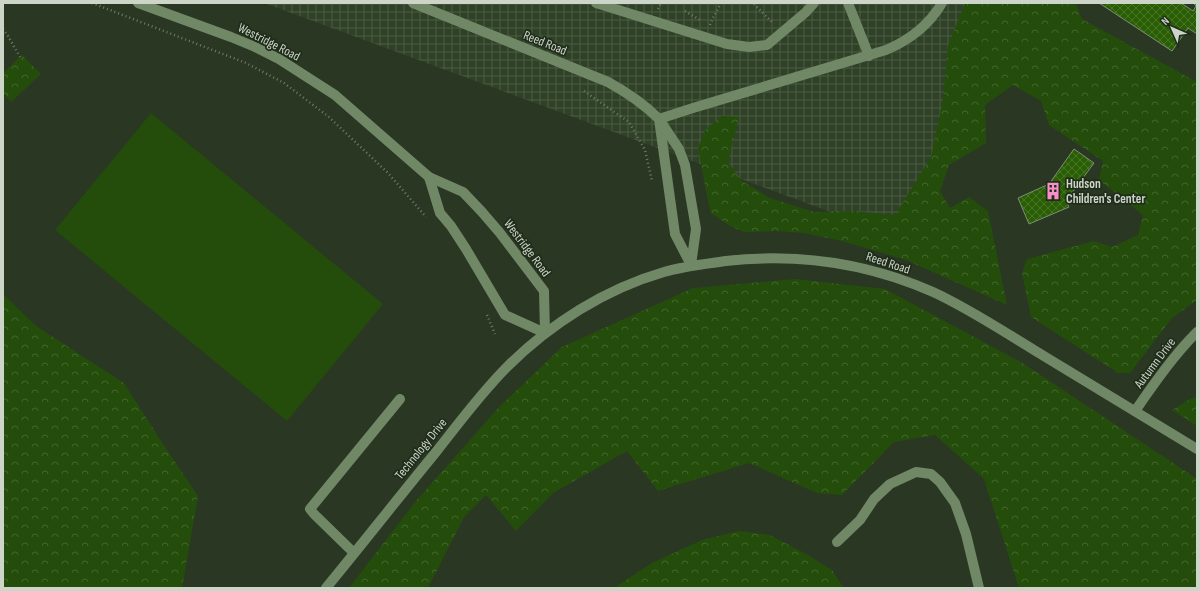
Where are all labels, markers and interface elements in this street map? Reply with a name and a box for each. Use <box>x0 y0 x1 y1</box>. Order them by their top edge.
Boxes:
north arrow <box>1152 8 1192 48</box>
text: N <box>1159 15 1172 28</box>
street label: Westridge Road <box>235 19 303 65</box>
street label: Reed Road <box>521 27 569 59</box>
place label: Hudson Children's Center <box>1066 176 1145 207</box>
building icon: Hudson Children's Center <box>1043 181 1063 201</box>
street label: Westridge Road <box>500 216 554 280</box>
street label: Reed Road <box>864 248 912 278</box>
street label: Autumn Drive <box>1130 335 1179 392</box>
street label: Technology Drive <box>392 415 450 483</box>

